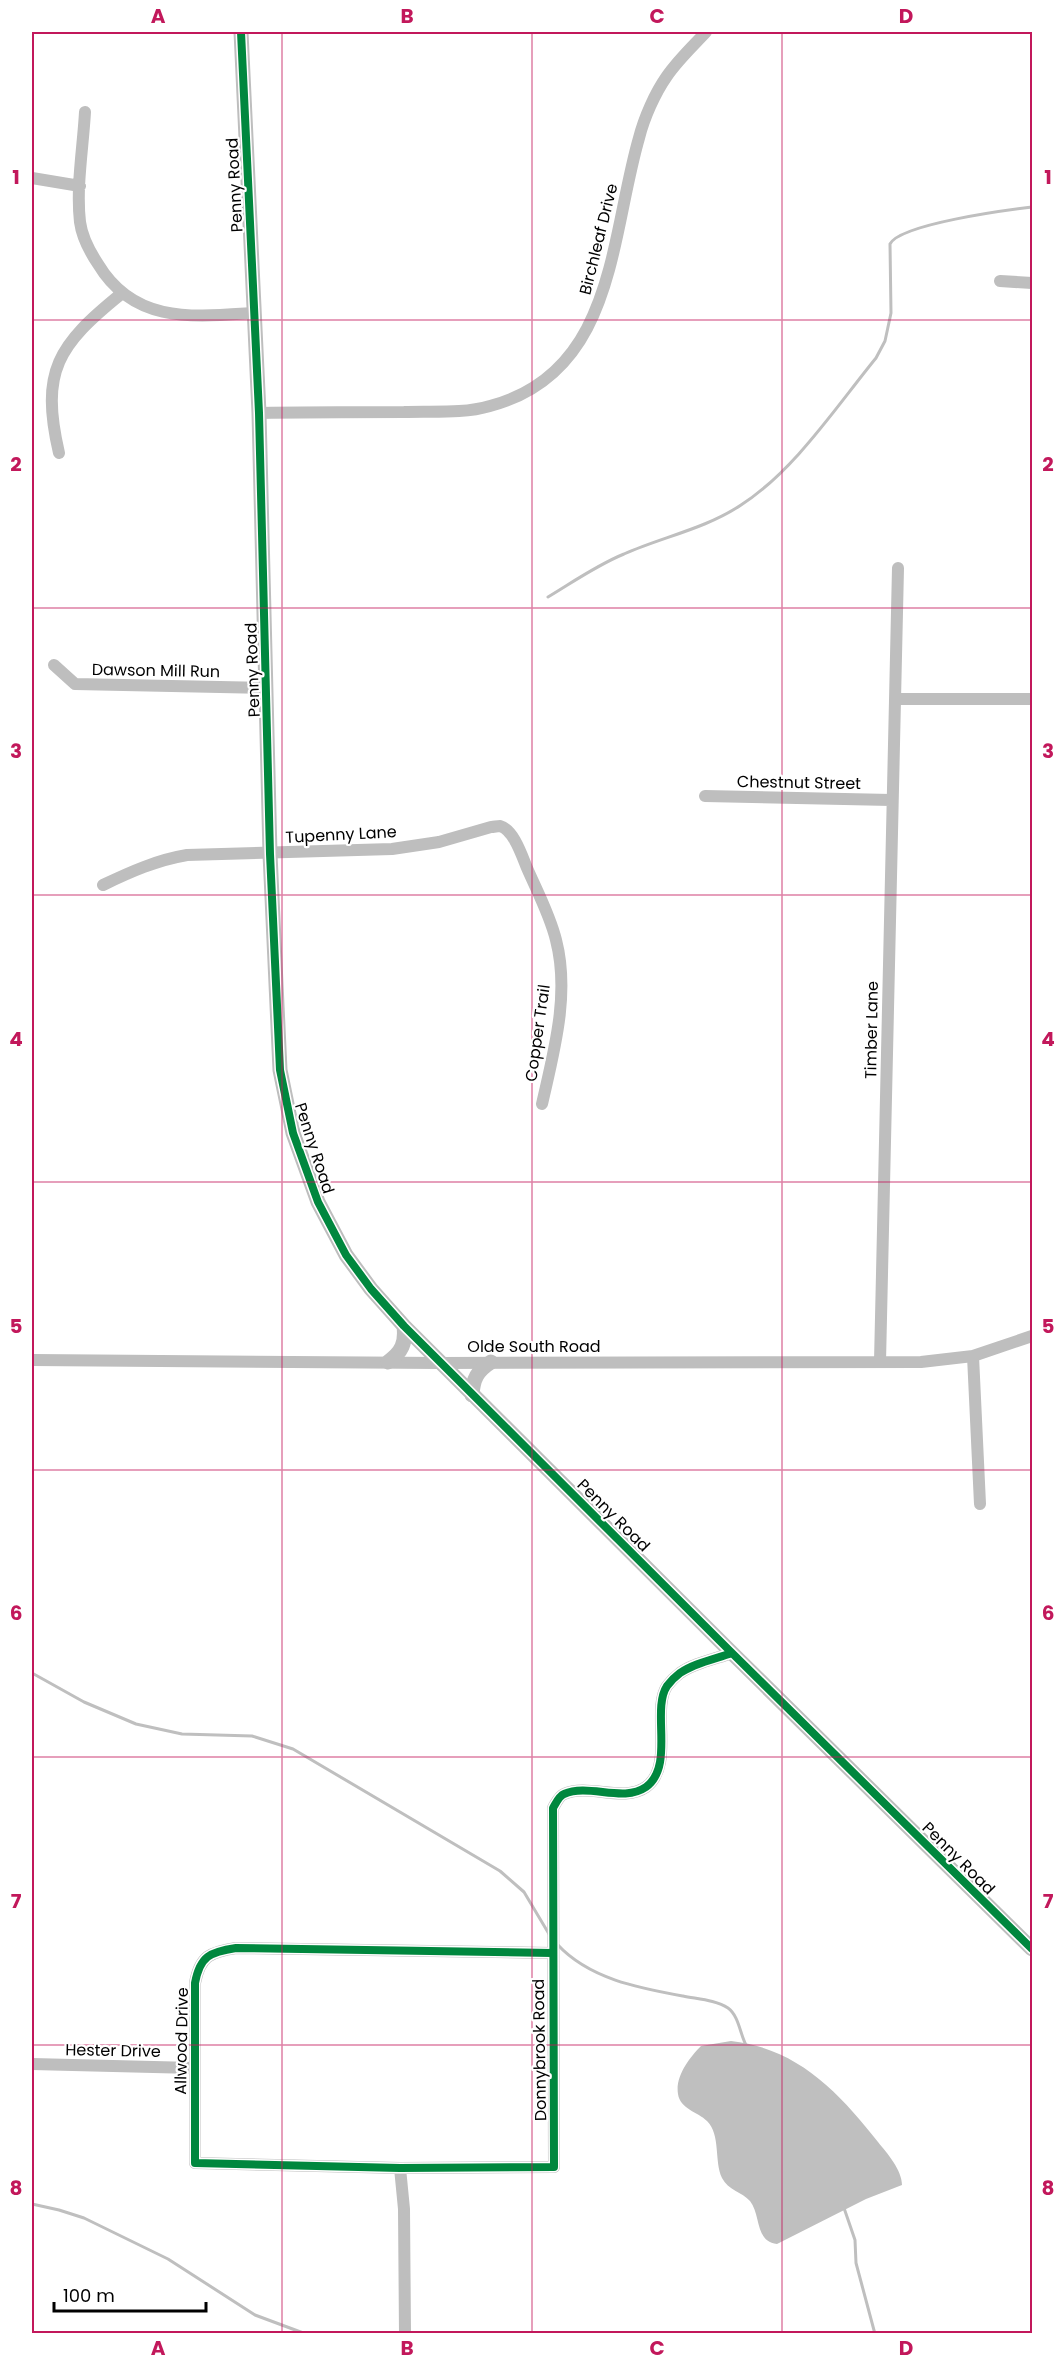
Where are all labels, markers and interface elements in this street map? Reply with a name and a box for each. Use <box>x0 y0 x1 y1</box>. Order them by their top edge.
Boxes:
text: A <box>151 2 166 30</box>
text: B <box>400 2 414 30</box>
text: C <box>649 2 665 30</box>
text: D <box>899 2 913 30</box>
street label: Penny Road <box>221 137 248 233</box>
text: 1 <box>12 163 20 191</box>
text: 1 <box>1044 163 1052 191</box>
street label: Birchleaf Drive <box>574 181 623 297</box>
text: 2 <box>10 450 22 478</box>
text: 2 <box>1042 450 1054 478</box>
street label: Penny Road <box>239 622 266 718</box>
street label: Dawson Mill Run <box>92 658 220 683</box>
text: 3 <box>10 737 22 765</box>
text: 3 <box>1042 737 1054 765</box>
street label: Chestnut Street <box>737 770 861 795</box>
street label: Tupenny Lane <box>285 820 397 849</box>
street label: Timber Lane <box>859 981 884 1079</box>
street label: Copper Trail <box>519 983 556 1083</box>
text: 4 <box>9 1025 23 1053</box>
text: 4 <box>1041 1025 1055 1053</box>
street label: Penny Road <box>289 1100 340 1197</box>
text: 5 <box>10 1312 23 1340</box>
text: 5 <box>1042 1312 1055 1340</box>
street label: Olde South Road <box>467 1335 601 1358</box>
street label: Penny Road <box>572 1474 655 1557</box>
text: 6 <box>10 1599 22 1627</box>
text: 6 <box>1042 1599 1054 1627</box>
street label: Penny Road <box>917 1817 1000 1900</box>
text: 7 <box>11 1887 22 1915</box>
text: 7 <box>1043 1887 1054 1915</box>
street label: Donnybrook Road <box>527 1979 552 2121</box>
street label: Allwood Drive <box>169 1987 194 2095</box>
street label: Hester Drive <box>65 2038 161 2063</box>
text: 8 <box>10 2174 22 2202</box>
text: 8 <box>1042 2174 1054 2202</box>
scale bar <box>54 2275 206 2313</box>
text: 100 m <box>63 2283 115 2308</box>
text: A <box>151 2334 166 2362</box>
text: B <box>400 2334 414 2362</box>
text: C <box>649 2334 665 2362</box>
text: D <box>899 2334 913 2362</box>

